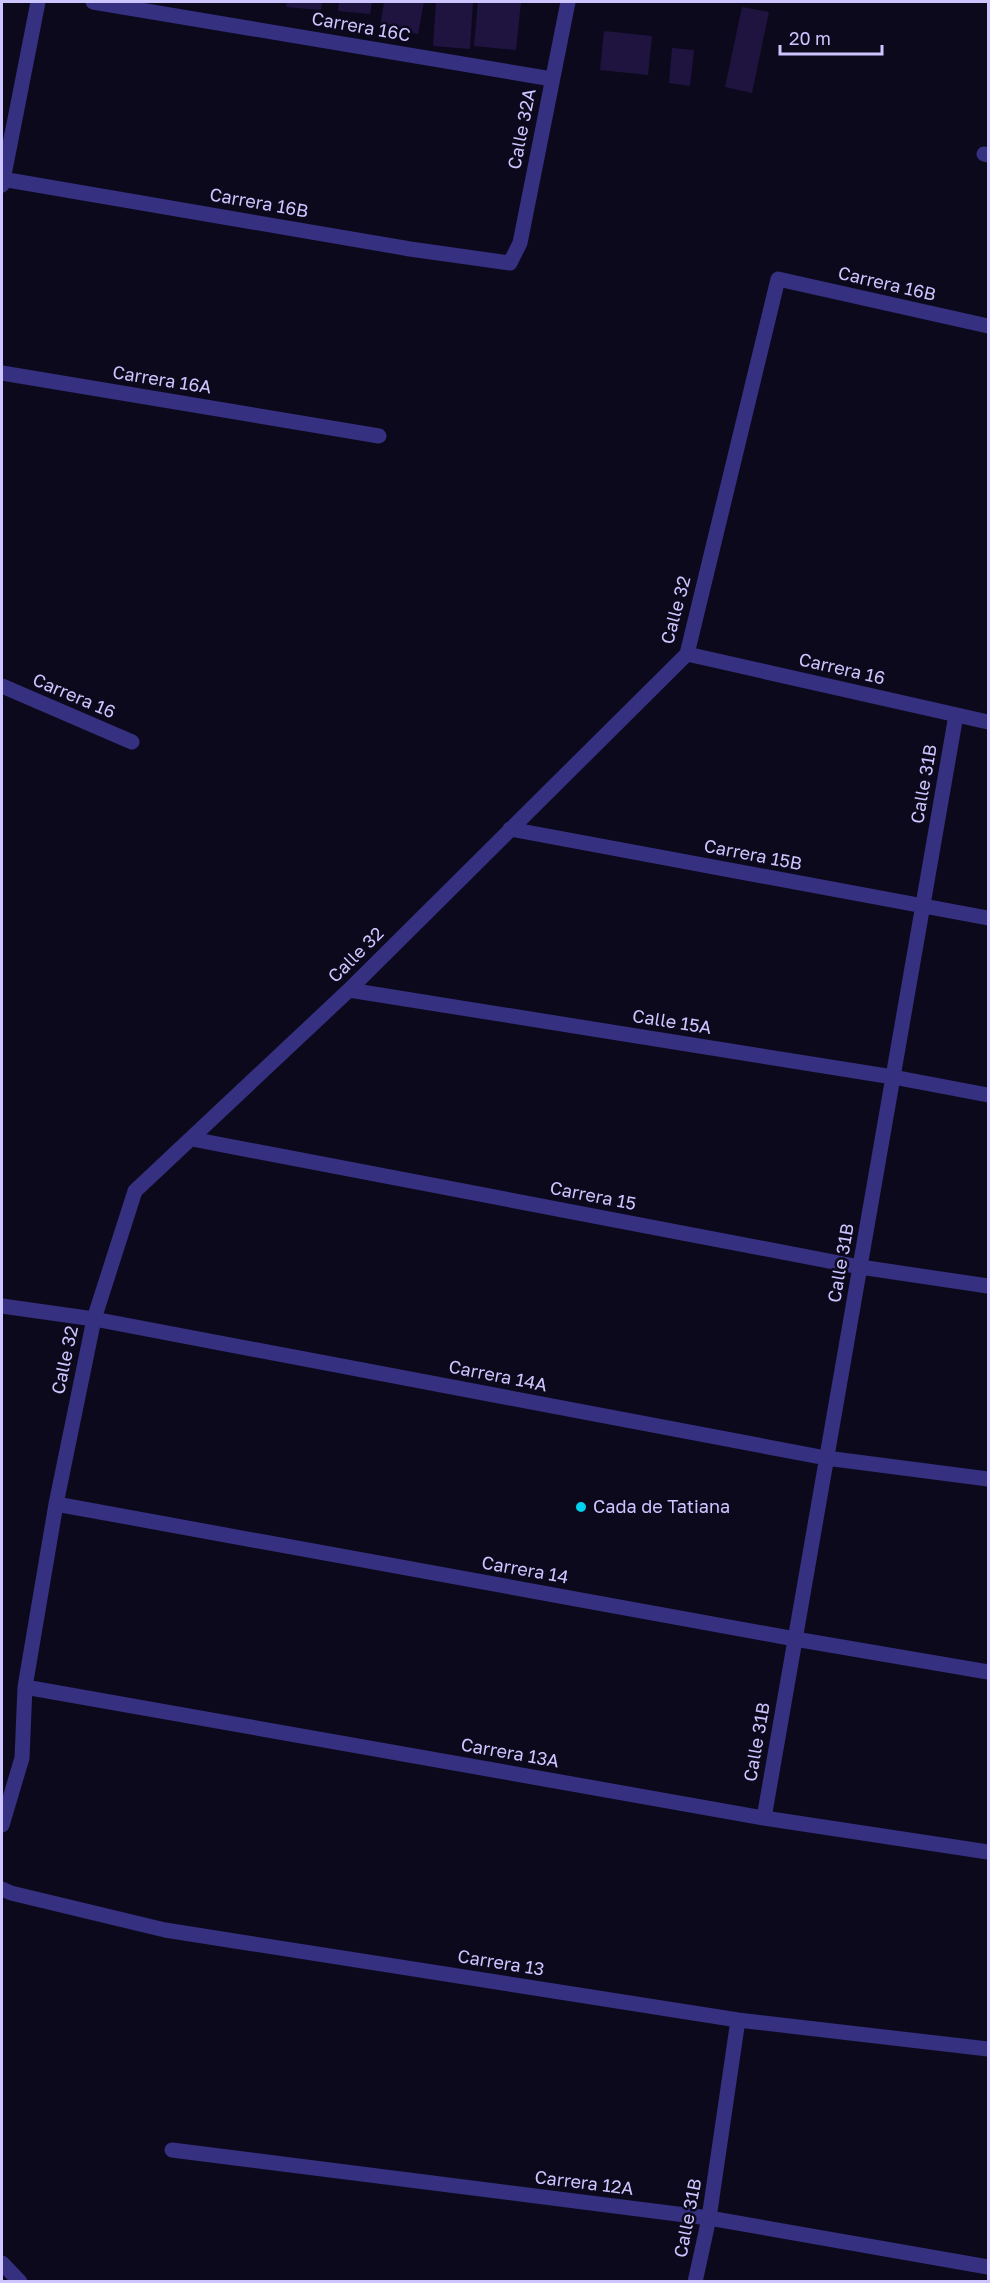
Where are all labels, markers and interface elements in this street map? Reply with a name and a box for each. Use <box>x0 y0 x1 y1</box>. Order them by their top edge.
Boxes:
street label: Carrera 16C <box>310 6 412 46</box>
scale bar <box>780 18 882 56</box>
text: 20 m <box>789 27 831 49</box>
street label: Calle 32A <box>502 87 540 171</box>
street label: Carrera 16B <box>208 183 310 222</box>
street label: Carrera 16B <box>836 261 938 305</box>
street label: Carrera 16A <box>111 360 213 398</box>
street label: Calle 32 <box>655 573 695 646</box>
street label: Carrera 16 <box>797 647 887 689</box>
street label: Carrera 16 <box>30 668 119 722</box>
street label: Calle 31B <box>905 743 941 825</box>
street label: Carrera 15B <box>702 834 804 874</box>
street label: Calle 32 <box>323 922 388 987</box>
street label: Calle 15A <box>631 1004 713 1038</box>
street label: Carrera 15 <box>548 1176 638 1214</box>
street label: Calle 31B <box>822 1222 858 1304</box>
street label: Calle 32 <box>46 1323 82 1396</box>
street label: Carrera 14A <box>447 1355 549 1395</box>
place label: Cada de Tatiana <box>593 1495 730 1517</box>
marker: Cada de Tatiana <box>574 1500 588 1514</box>
street label: Carrera 14 <box>480 1551 570 1587</box>
street label: Calle 31B <box>738 1701 774 1783</box>
street label: Carrera 13A <box>459 1733 561 1771</box>
street label: Carrera 13 <box>456 1944 546 1980</box>
street label: Carrera 12A <box>533 2165 635 2199</box>
street label: Calle 31B <box>669 2176 705 2259</box>

